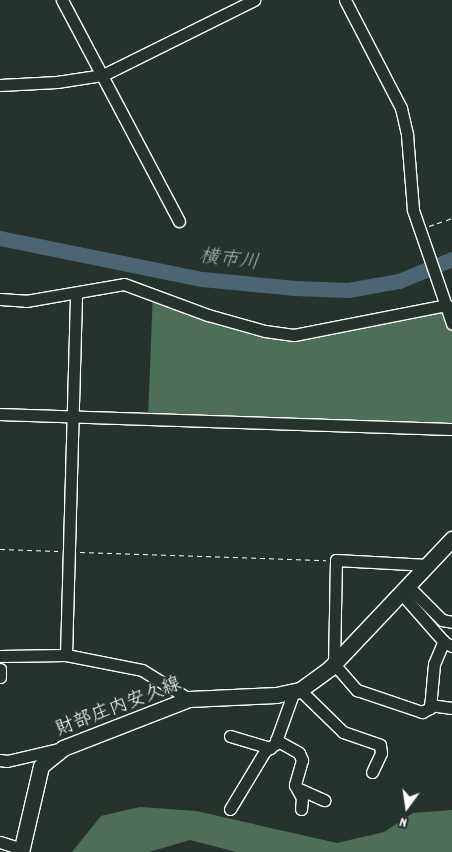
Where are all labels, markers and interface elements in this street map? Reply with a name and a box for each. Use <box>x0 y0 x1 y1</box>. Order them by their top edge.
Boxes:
water label: 横市川 <box>198 245 260 277</box>
street label: 財部庄内安久線 <box>53 674 185 742</box>
north arrow <box>382 782 432 832</box>
text: N <box>398 811 409 832</box>

